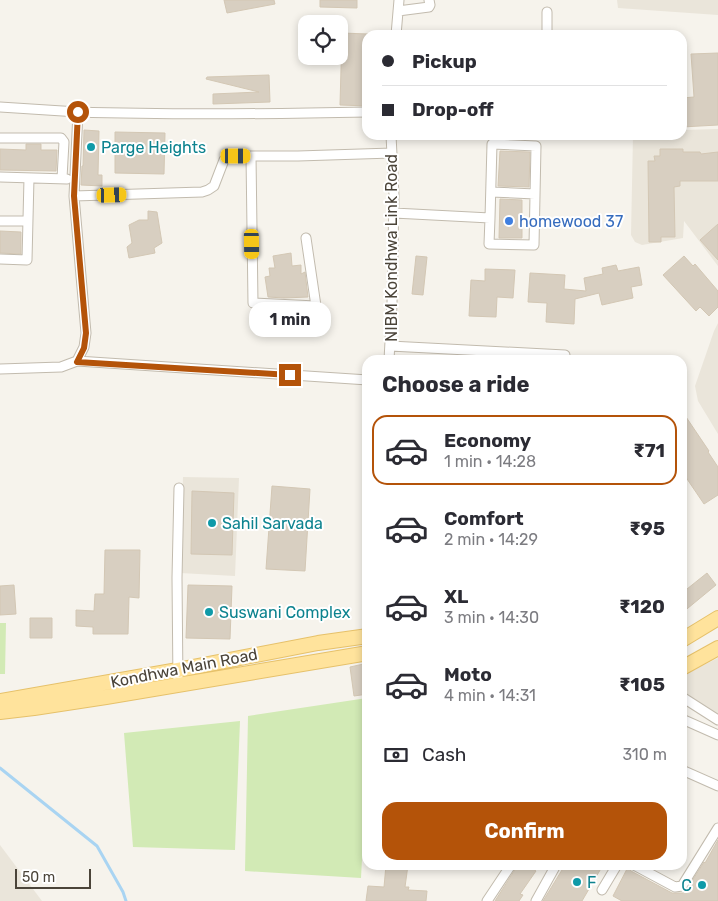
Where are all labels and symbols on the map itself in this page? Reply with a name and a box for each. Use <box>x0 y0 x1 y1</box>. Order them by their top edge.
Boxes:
route start <box>67 101 89 123</box>
place label: Parge Heights <box>101 138 206 157</box>
marker: Parge Heights <box>85 141 97 153</box>
car <box>221 149 251 164</box>
street label: NIBM Kondhwa Link Road <box>382 154 401 342</box>
car <box>96 187 127 203</box>
place label: homewood 37 <box>519 212 623 231</box>
marker: homewood 37 <box>503 215 515 227</box>
car <box>244 229 259 259</box>
callout: 1 min <box>249 302 331 338</box>
route end <box>279 364 301 386</box>
place label: Sahil Sarvada <box>222 514 323 533</box>
marker: Sahil Sarvada <box>206 517 218 529</box>
place label: Suswani Complex <box>219 603 351 622</box>
marker: Suswani Complex <box>203 606 215 618</box>
street label: Kondhwa Main Road <box>109 644 259 692</box>
scale bar <box>15 866 91 889</box>
place label: F <box>587 873 596 892</box>
marker: F <box>571 876 583 888</box>
place label: C <box>681 876 692 895</box>
marker: C <box>696 879 708 891</box>

